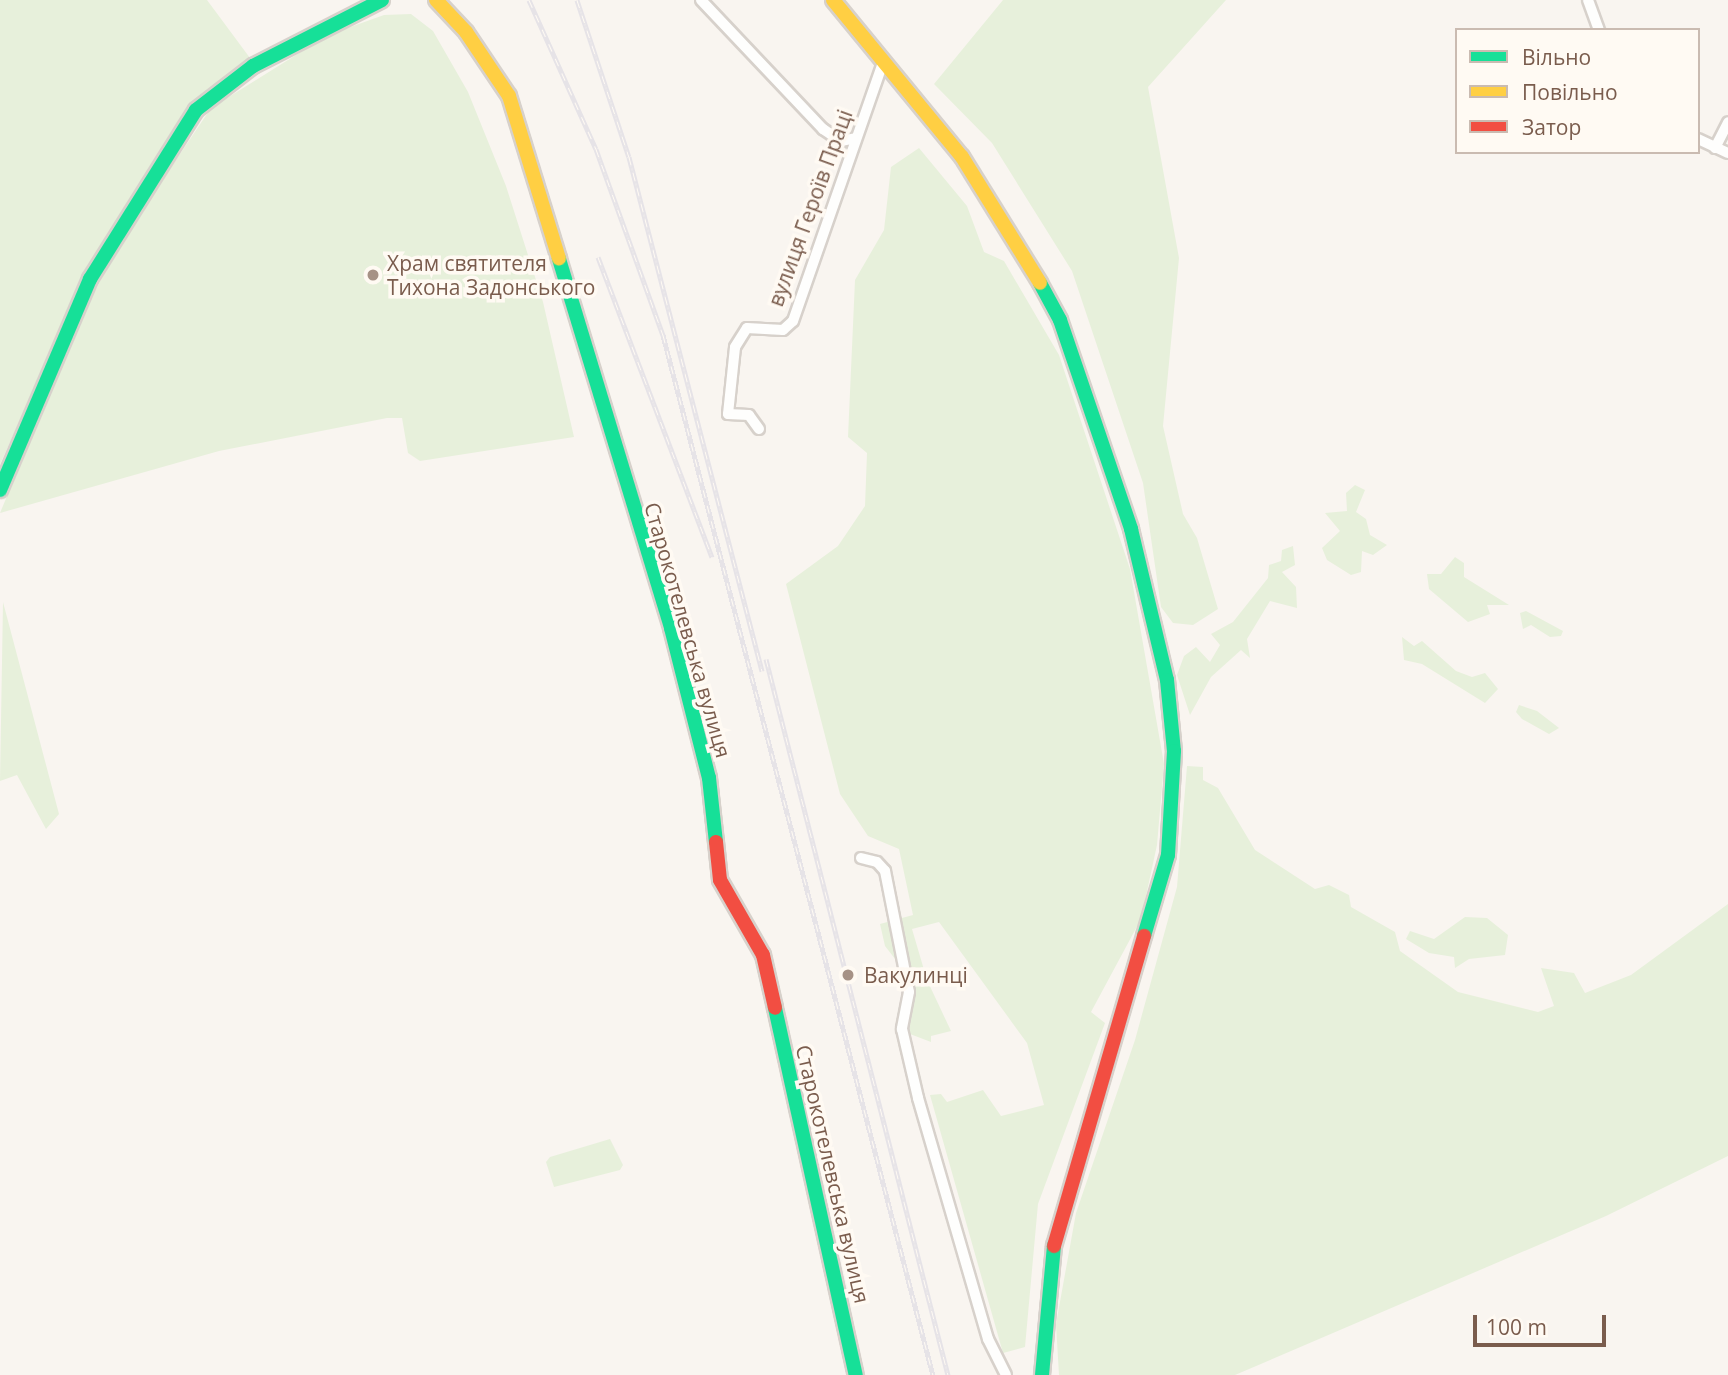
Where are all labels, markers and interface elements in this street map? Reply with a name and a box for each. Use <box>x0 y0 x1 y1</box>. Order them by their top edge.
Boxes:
legend <box>1455 28 1700 154</box>
text: Вільно <box>1522 43 1591 71</box>
text: Повільно <box>1522 78 1618 106</box>
street label: вулиця Героїв Праці <box>763 106 857 310</box>
text: Затор <box>1522 113 1581 141</box>
place label: Храм святителя Тихона Задонського <box>387 250 595 300</box>
marker: Храм святителя Тихона Задонського <box>365 267 381 283</box>
street label: Старокотелевська вулиця <box>639 499 737 761</box>
place label: Вакулинці <box>864 962 968 988</box>
marker: Вакулинці <box>838 965 858 985</box>
street label: Старокотелевська вулиця <box>791 1042 875 1306</box>
scale bar <box>1476 1302 1609 1346</box>
text: 100 m <box>1486 1313 1547 1341</box>

